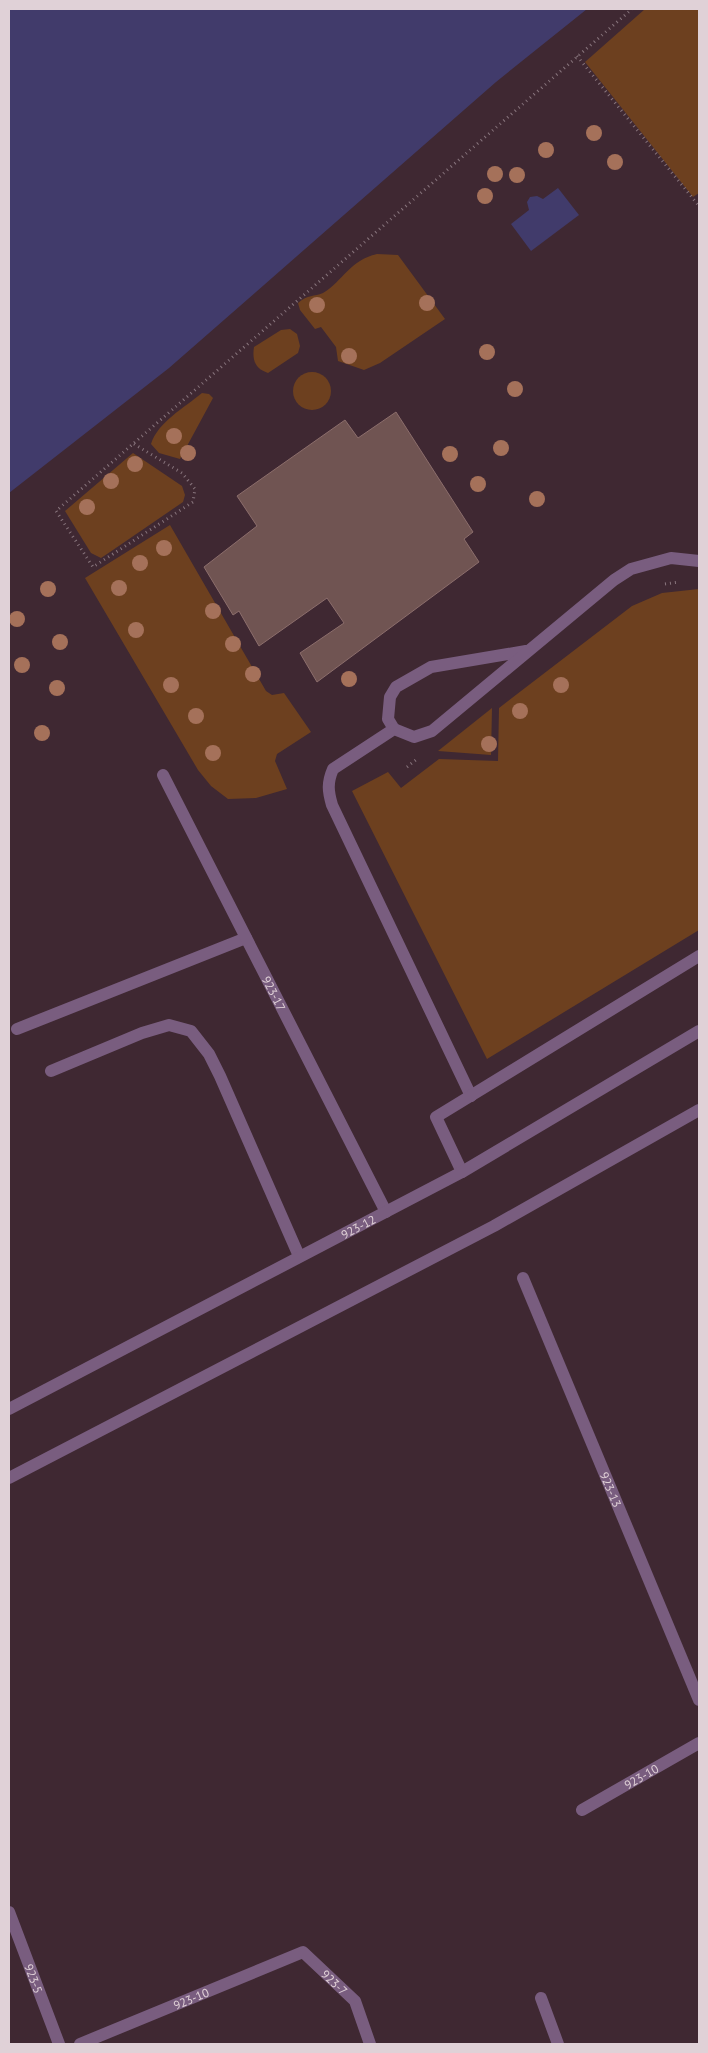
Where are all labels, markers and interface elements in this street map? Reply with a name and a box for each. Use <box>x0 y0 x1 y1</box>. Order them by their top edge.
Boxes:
street label: 923-17 <box>259 973 289 1013</box>
street label: 923-12 <box>338 1211 378 1242</box>
street label: 923-13 <box>597 1469 625 1509</box>
street label: 923-10 <box>621 1760 661 1792</box>
street label: 923-5 <box>22 1961 47 1995</box>
street label: 923-7 <box>319 1966 351 1998</box>
street label: 923-10 <box>171 1984 211 2012</box>

